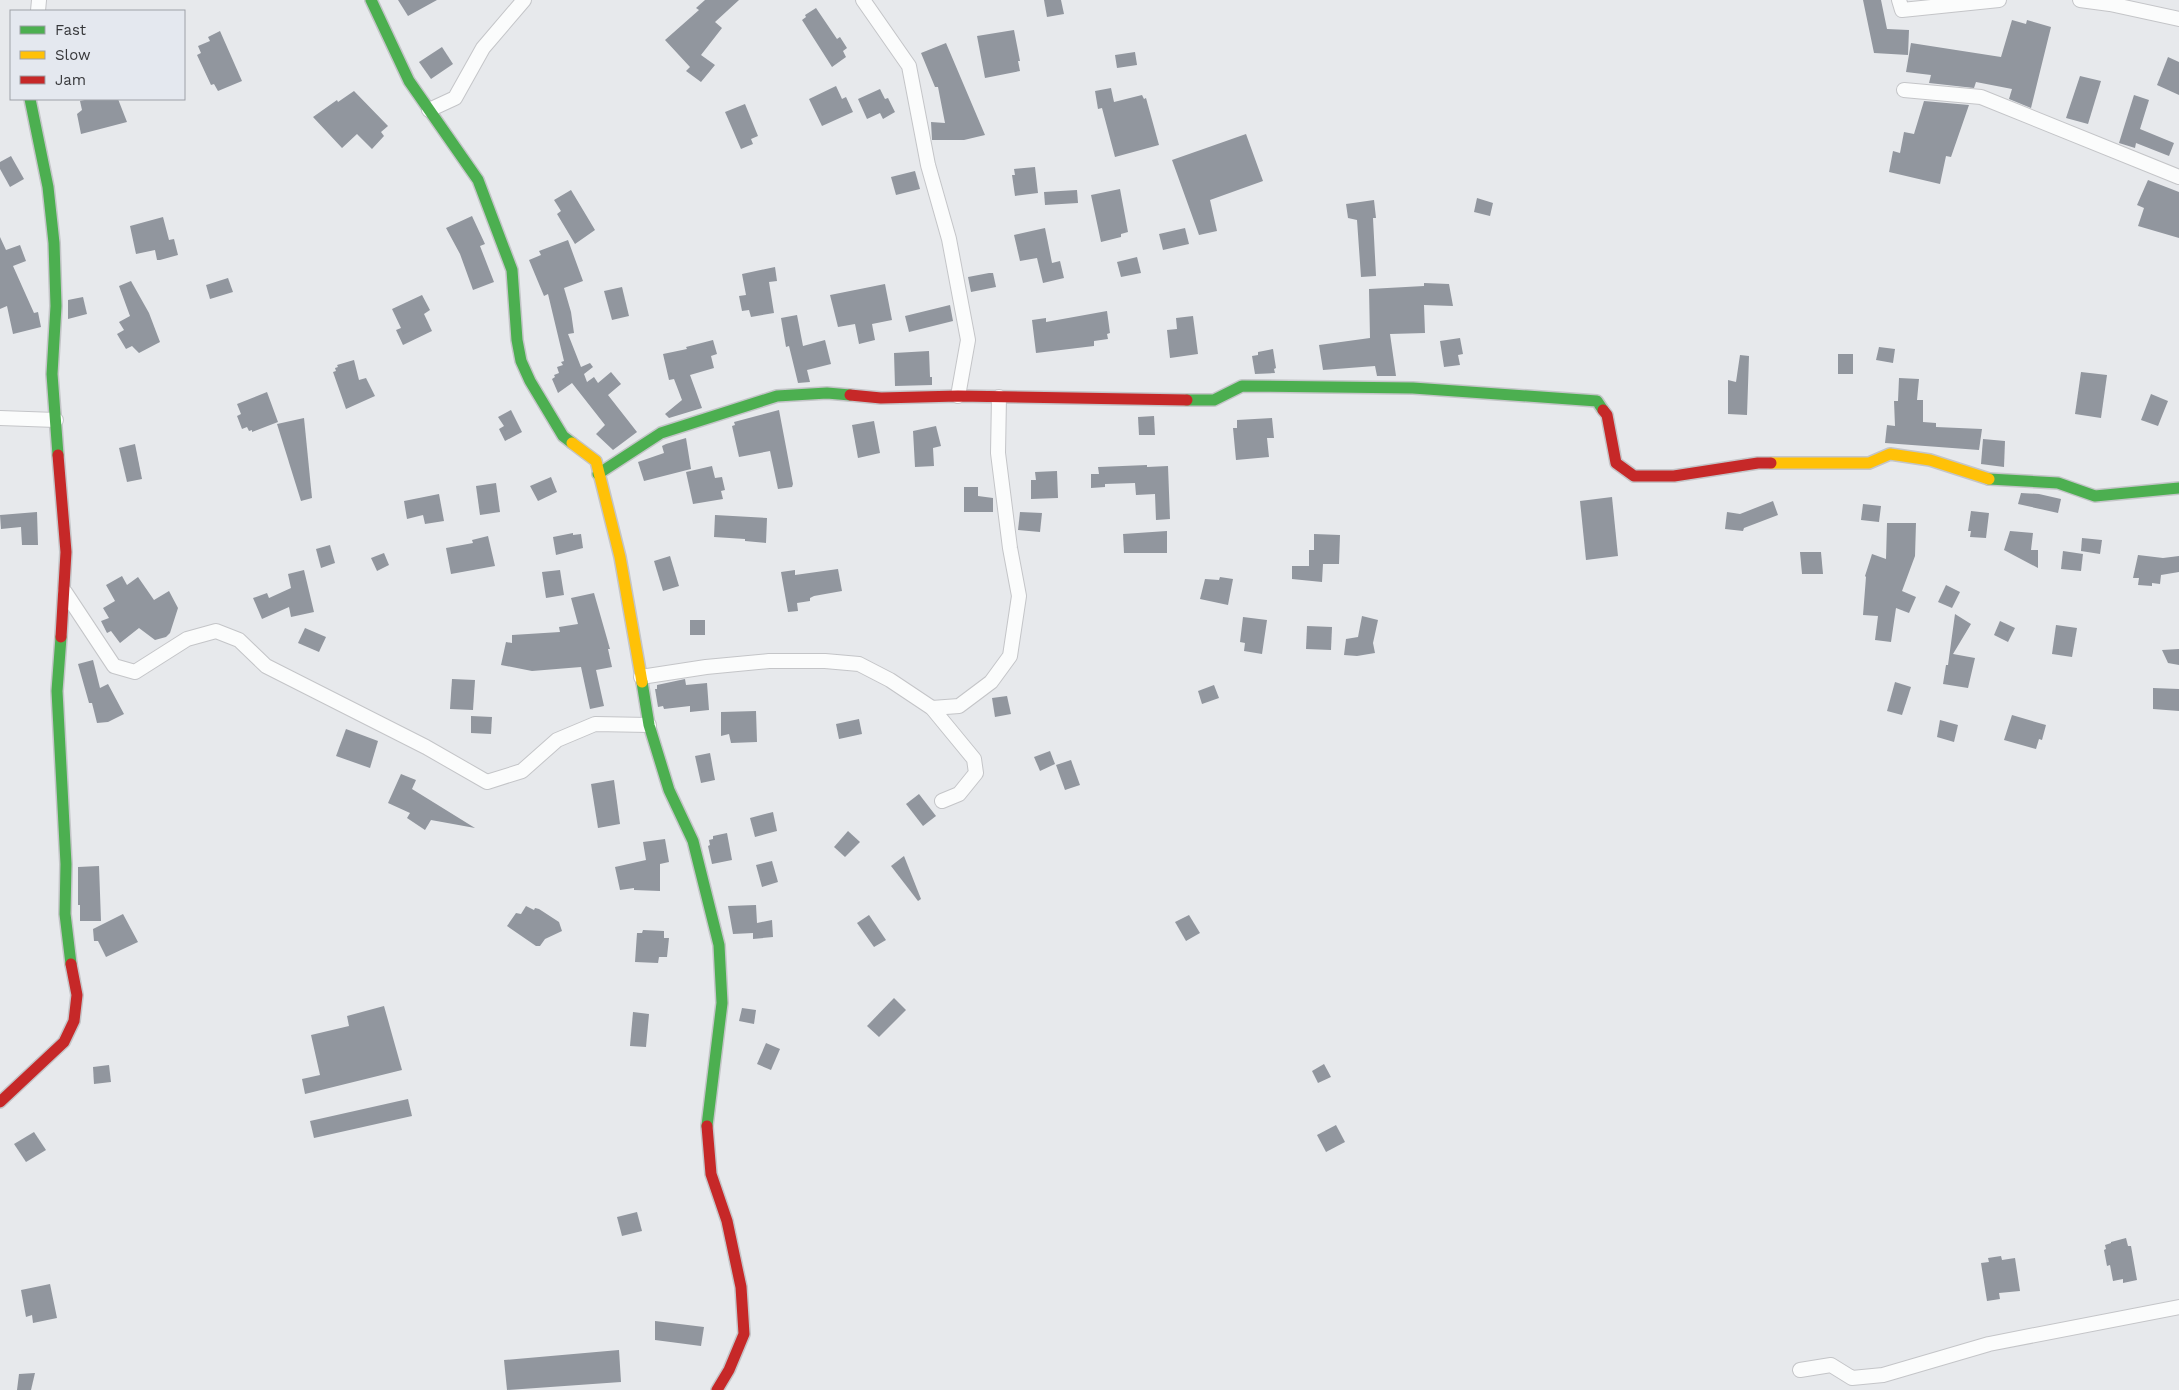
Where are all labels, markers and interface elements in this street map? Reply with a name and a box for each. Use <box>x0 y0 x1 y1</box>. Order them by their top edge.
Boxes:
legend <box>10 10 185 100</box>
text: Fast <box>55 21 87 39</box>
text: Slow <box>55 46 91 64</box>
text: Jam <box>55 71 86 89</box>

